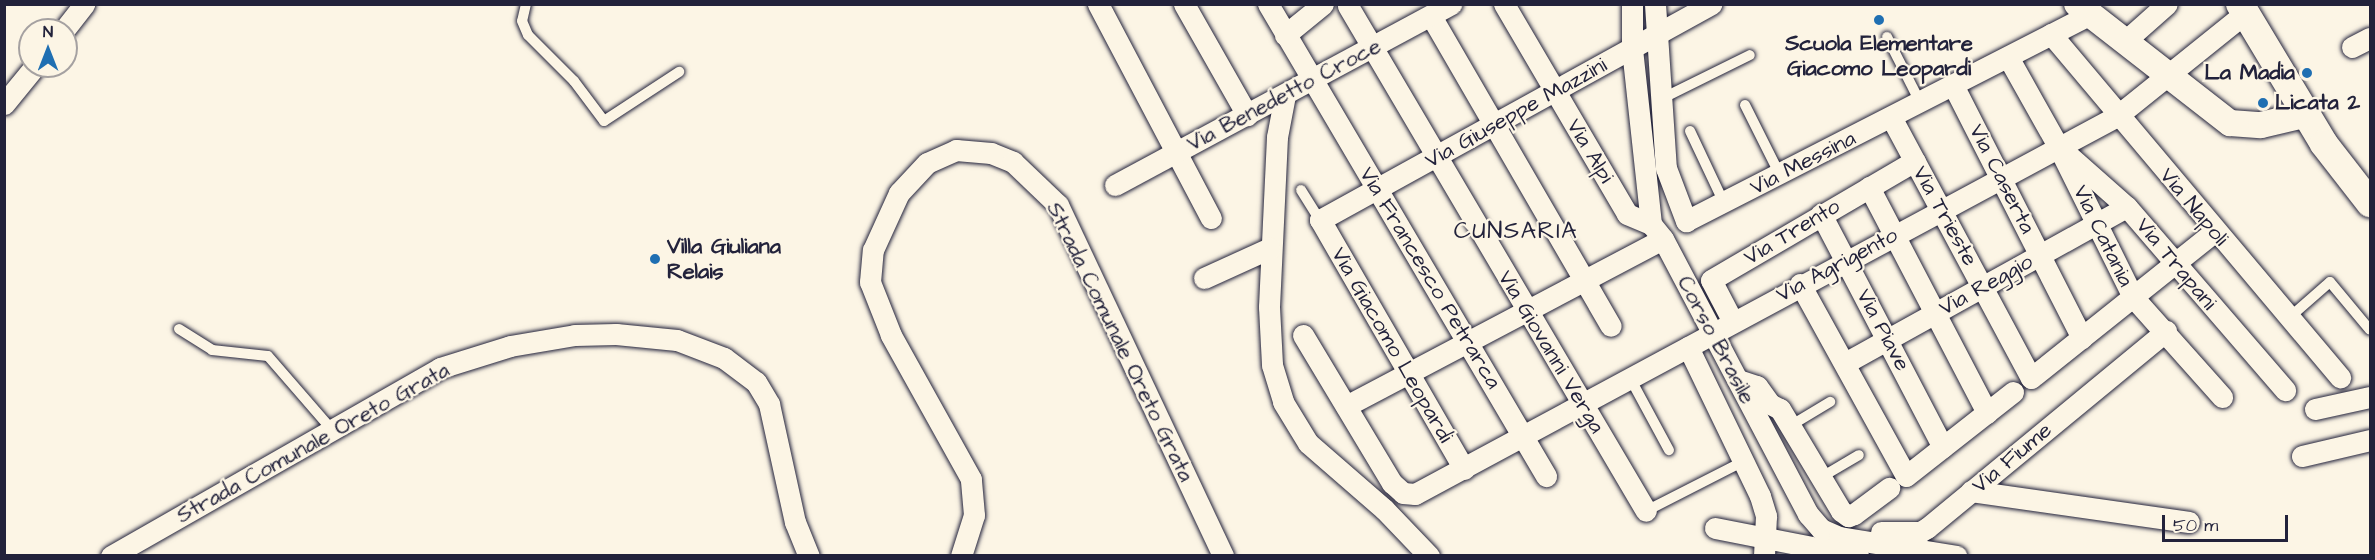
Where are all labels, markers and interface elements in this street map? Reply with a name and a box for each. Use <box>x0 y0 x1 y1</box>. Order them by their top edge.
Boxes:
marker: Scuola Elementare Giacomo Leopardi <box>1872 13 1886 27</box>
north arrow <box>18 18 78 78</box>
text: N <box>43 21 53 43</box>
place label: Scuola Elementare Giacomo Leopardi <box>1785 30 1973 82</box>
street label: Via Benedetto Croce <box>1183 33 1385 157</box>
street label: Via Giuseppe Mazzini <box>1420 52 1612 174</box>
place label: La Madia <box>2205 60 2295 86</box>
marker: La Madia <box>2300 66 2314 80</box>
place label: Licata 2 <box>2275 90 2360 116</box>
marker: Licata 2 <box>2256 96 2270 110</box>
street label: Via Alpi <box>1561 114 1619 188</box>
street label: Via Caserta <box>1963 120 2041 238</box>
street label: Via Messina <box>1746 125 1860 201</box>
street label: Via Trieste <box>1907 161 1983 271</box>
street label: Via Francesco Petrarca <box>1353 162 1507 394</box>
street label: Via Napoli <box>2154 163 2234 251</box>
street label: Via Catania <box>2067 181 2139 291</box>
street label: Via Trento <box>1739 193 1845 271</box>
street label: Strada Comunale Oreto Grata <box>1041 198 1199 486</box>
street label: Via Trapani <box>2130 213 2222 315</box>
district label: CUNSARIA <box>1454 218 1578 246</box>
street label: Via Agrigento <box>1772 222 1902 308</box>
place label: Villa Giuliana Relais <box>667 233 781 284</box>
street label: Via Giacomo Leopardi <box>1325 243 1459 447</box>
street label: Via Reggio <box>1935 248 2037 322</box>
marker: Villa Giuliana Relais <box>648 252 662 266</box>
street label: Via Giovanni Verga <box>1492 266 1610 438</box>
street label: Corso Brasile <box>1671 272 1761 408</box>
street label: Via Piave <box>1850 285 1916 375</box>
street label: Strada Comunale Oreto Grata <box>172 357 454 529</box>
street label: Via Fiume <box>1967 417 2057 499</box>
scale bar <box>2165 503 2291 541</box>
text: 50 m <box>2173 513 2218 538</box>

